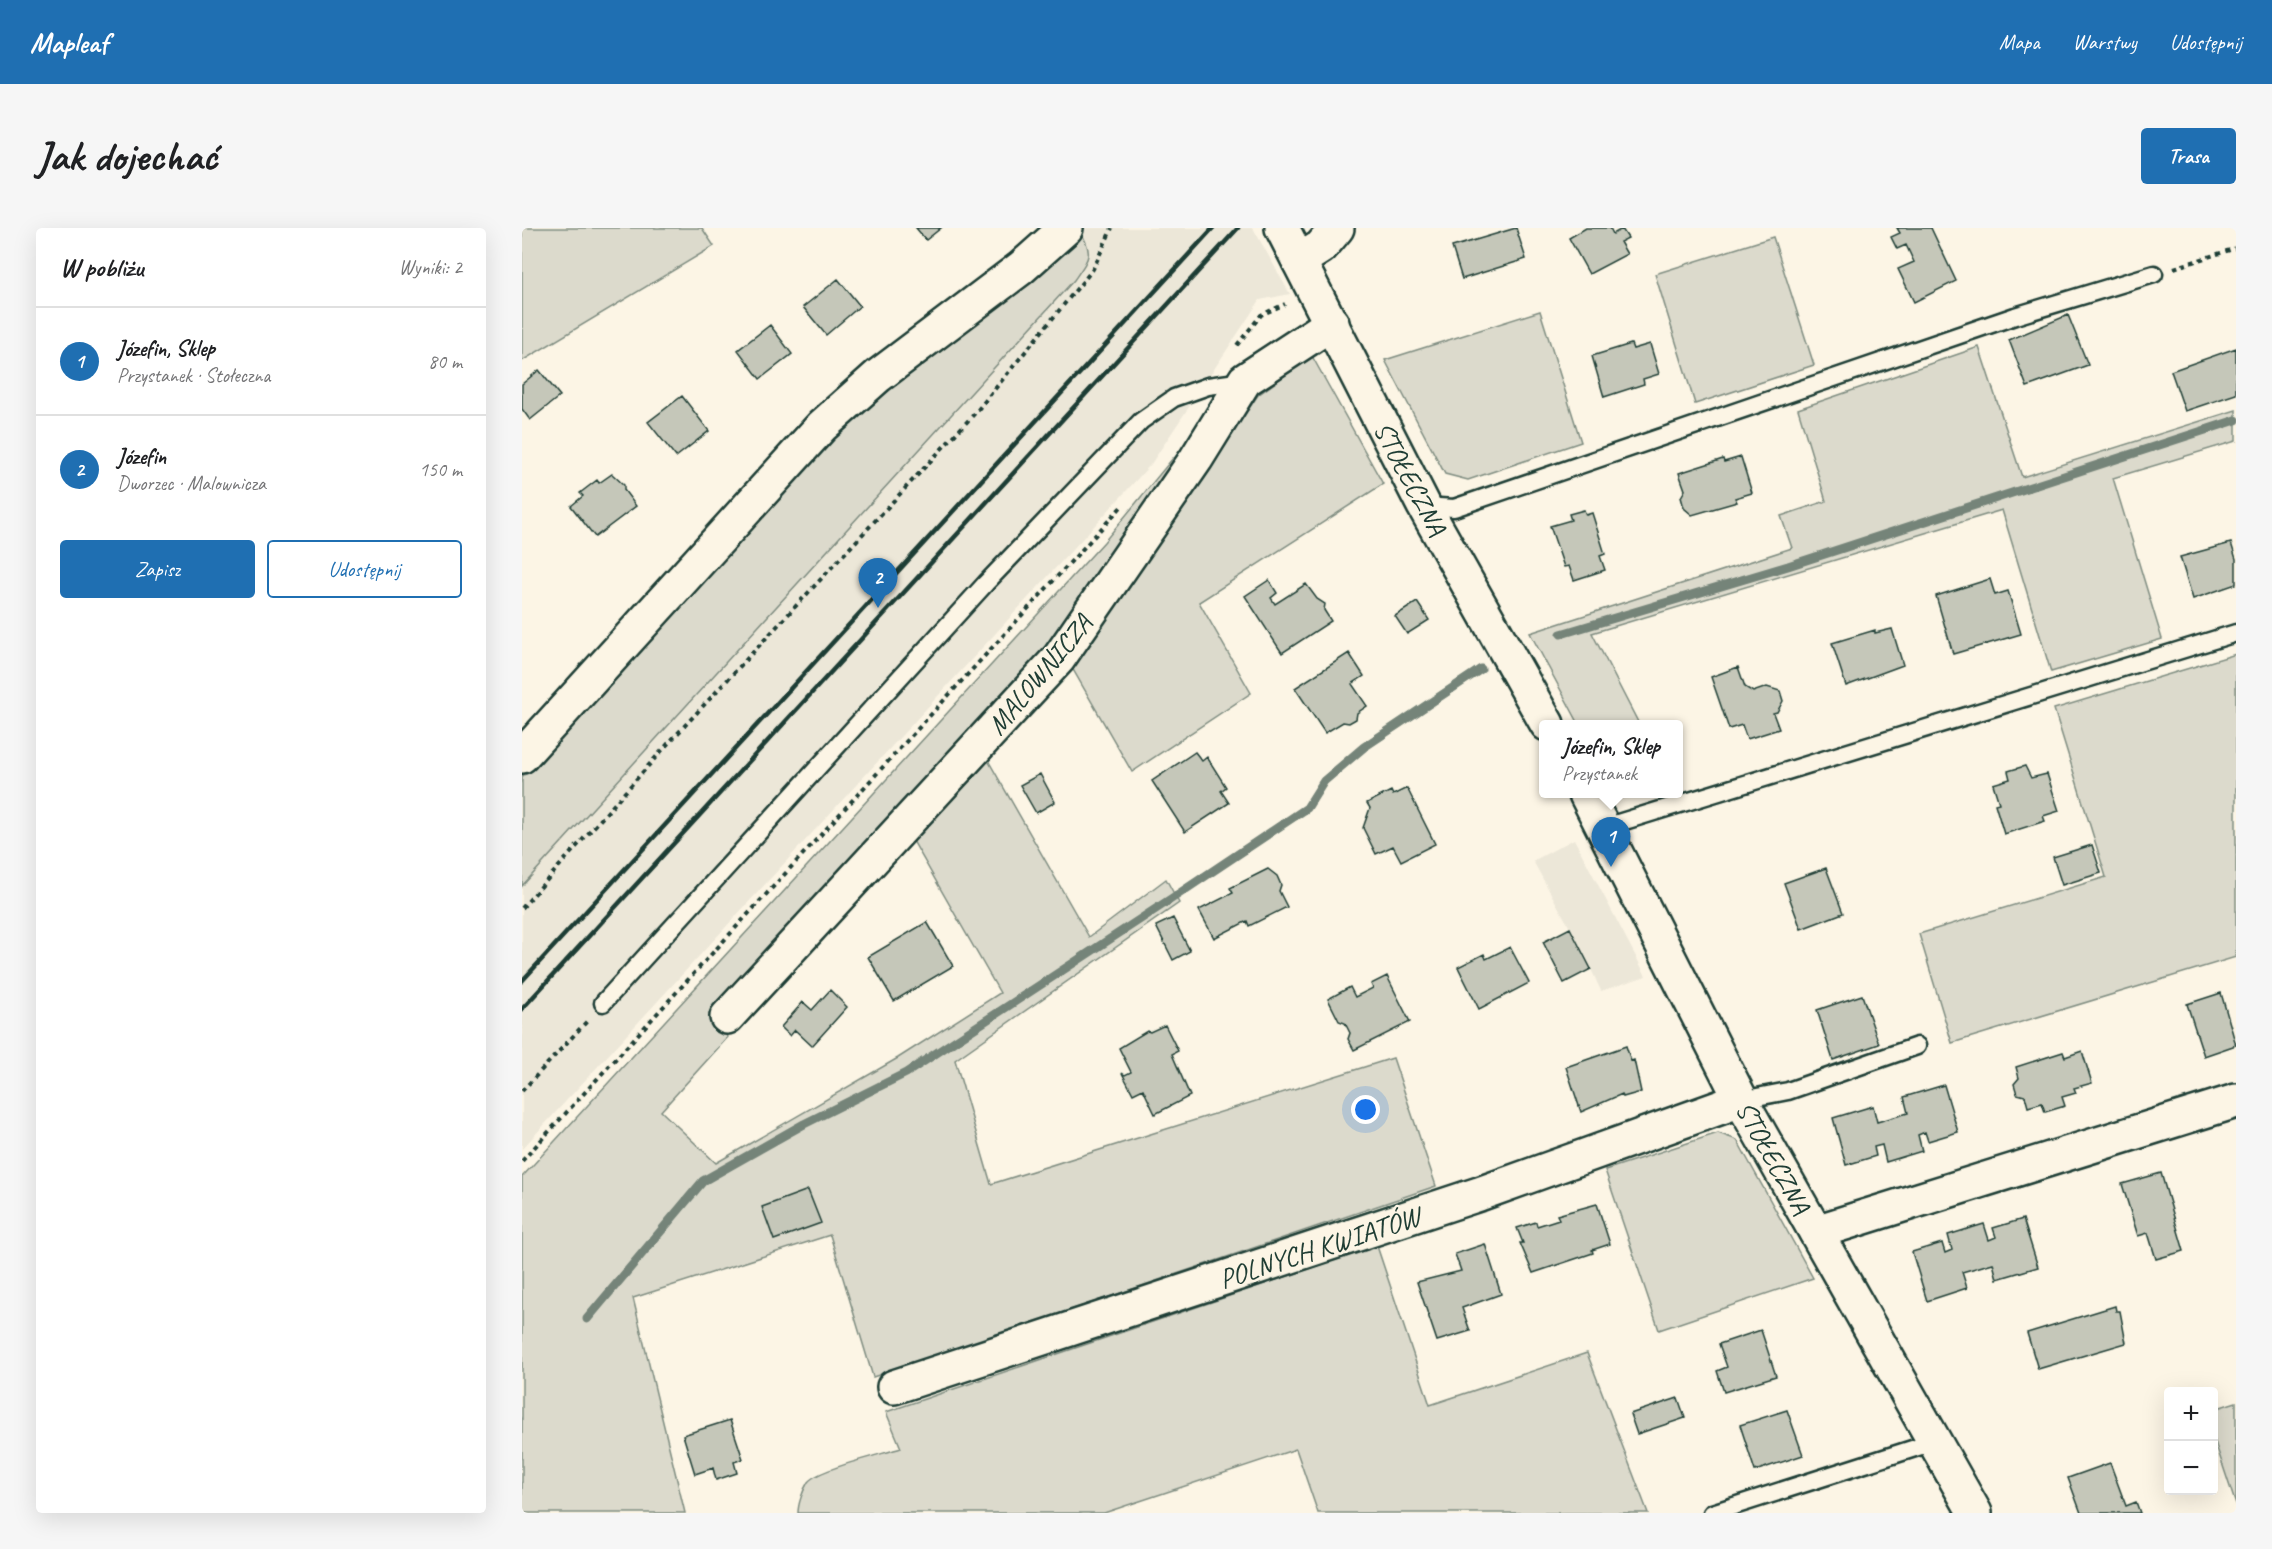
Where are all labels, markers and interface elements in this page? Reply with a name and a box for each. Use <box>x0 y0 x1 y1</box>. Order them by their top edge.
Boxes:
text: Mapleaf <box>30 25 108 60</box>
text: Mapa <box>1999 29 2040 55</box>
text: Warstwy <box>2073 29 2137 55</box>
text: Udostępnij <box>2170 29 2242 55</box>
button: Trasa <box>2141 128 2236 184</box>
text: Jak dojechać <box>36 130 217 183</box>
text: W pobliżu <box>60 251 143 284</box>
text: Wyniki: 2 <box>399 255 462 280</box>
text: Józefin, Sklep <box>117 335 215 363</box>
text: 1 <box>75 349 84 374</box>
text: 80 m <box>428 349 462 374</box>
text: Przystanek · Stołeczna <box>117 363 270 388</box>
street label: STOŁECZNA <box>1366 415 1455 542</box>
text: Józefin <box>117 443 166 471</box>
text: 2 <box>75 457 84 482</box>
text: 150 m <box>419 457 462 482</box>
text: Dworzec · Malownicza <box>117 471 266 496</box>
button: Zapisz <box>60 540 255 598</box>
button: Udostępnij <box>267 540 462 598</box>
pin: 2 <box>858 558 898 608</box>
street label: MALOWNICZA <box>979 606 1101 742</box>
popup <box>1539 720 1683 798</box>
text: Józefin, Sklep <box>1562 733 1660 761</box>
text: Przystanek <box>1562 761 1637 786</box>
pin: 1 <box>1592 818 1630 867</box>
your location <box>1351 1095 1380 1124</box>
street label: STOŁECZNA <box>1728 1095 1819 1221</box>
street label: POLNYCH KWIATÓW <box>1214 1197 1429 1296</box>
map controls <box>2164 1387 2218 1495</box>
button: + <box>2164 1387 2218 1441</box>
button: − <box>2164 1441 2218 1495</box>

